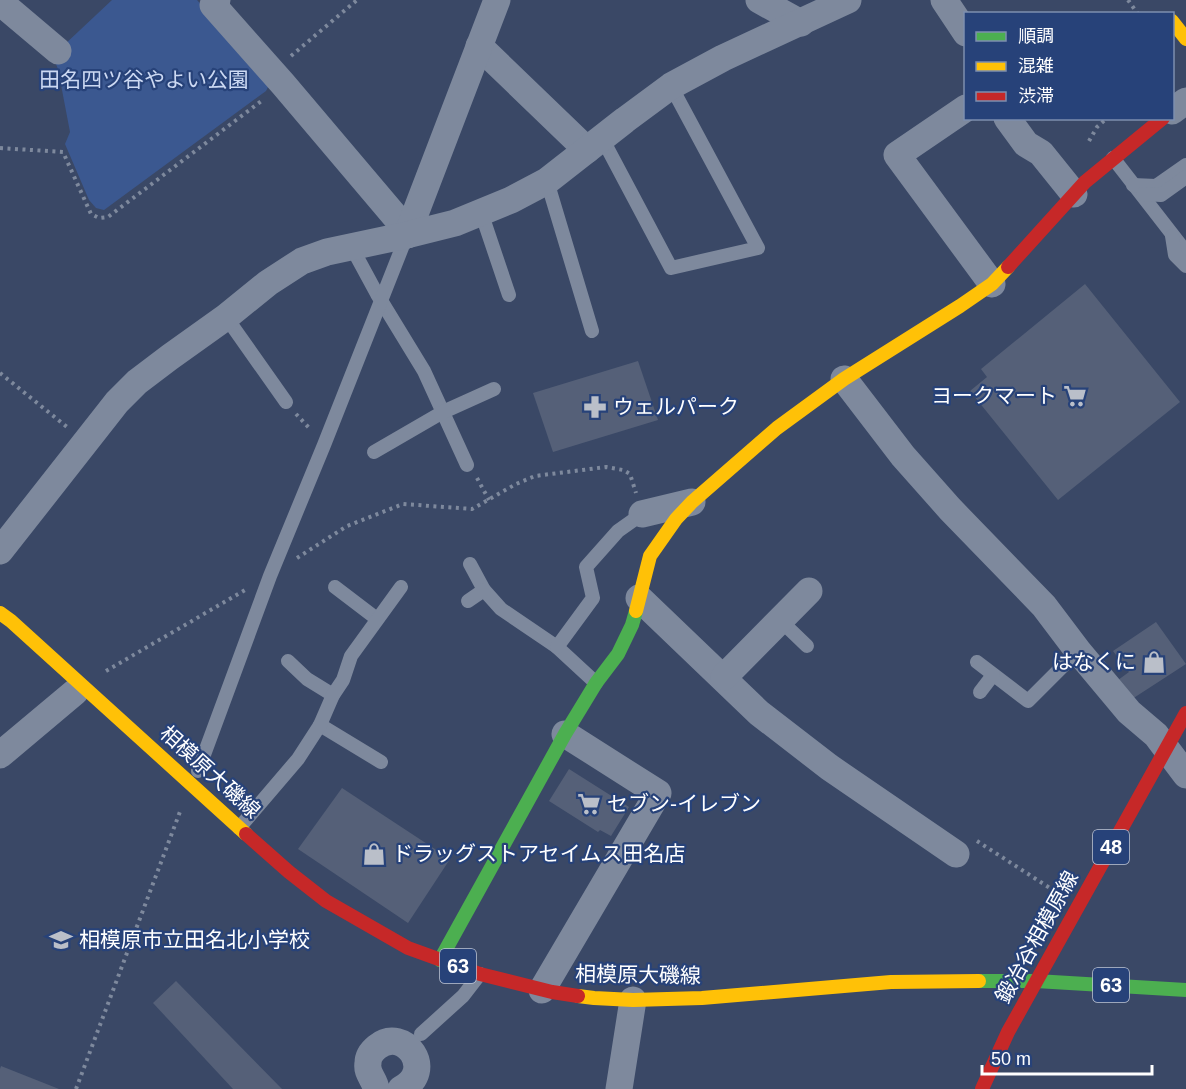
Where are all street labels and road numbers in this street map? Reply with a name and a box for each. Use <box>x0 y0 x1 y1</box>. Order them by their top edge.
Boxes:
street label: 相模原大磯線 <box>156 721 265 822</box>
road number: 48 <box>1093 830 1129 864</box>
street label: 鍛冶谷相模原線 <box>991 867 1082 1007</box>
road number: 63 <box>440 949 476 983</box>
street label: 相模原大磯線 <box>575 962 701 987</box>
road number: 63 <box>1093 968 1129 1002</box>

